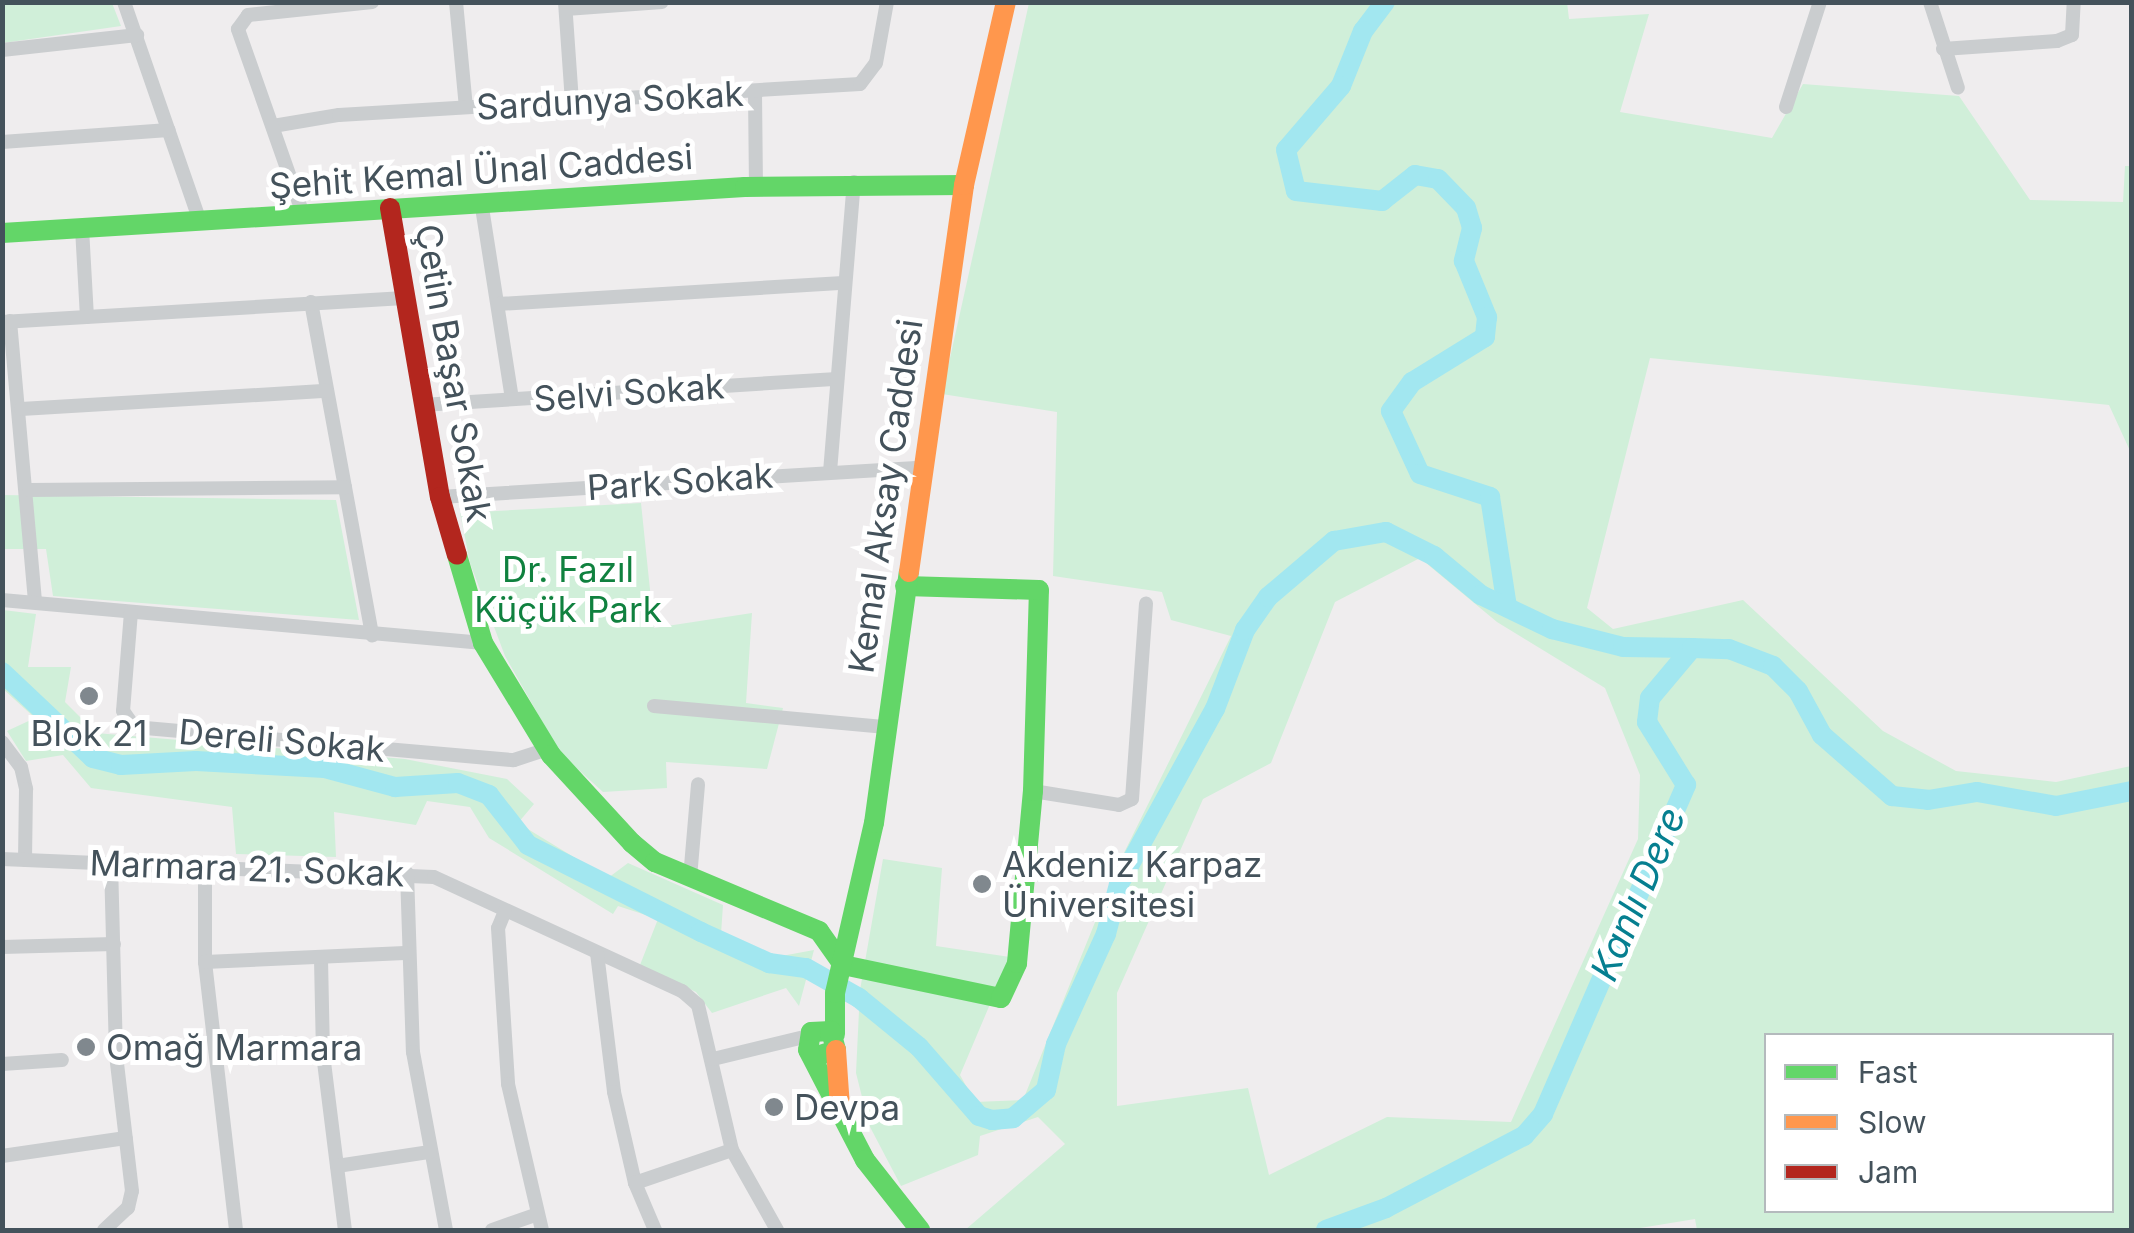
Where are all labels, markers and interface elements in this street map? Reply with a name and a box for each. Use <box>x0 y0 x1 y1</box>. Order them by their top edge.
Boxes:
street label: Sardunya Sokak <box>475 72 745 128</box>
street label: Şehit Kemal Ünal Caddesi <box>268 135 694 207</box>
street label: Çetin Başar Sokak <box>407 221 501 525</box>
street label: Kemal Aksay Caddesi <box>839 316 931 676</box>
street label: Selvi Sokak <box>532 364 726 420</box>
street label: Park Sokak <box>586 454 774 508</box>
park label: Dr. Fazıl Küçük Park <box>474 548 662 630</box>
marker: Blok 21 <box>78 685 100 707</box>
street label: Dereli Sokak <box>177 710 387 770</box>
place label: Blok 21 <box>31 712 147 754</box>
water label: Kanlı Dere <box>1581 801 1695 987</box>
street label: Marmara 21. Sokak <box>89 842 405 894</box>
place label: Akdeniz Karpaz Üniversitesi <box>1002 843 1262 925</box>
marker: Akdeniz Karpaz Üniversitesi <box>971 873 993 895</box>
place label: Omağ Marmara <box>106 1026 363 1068</box>
legend <box>1764 1033 2114 1213</box>
marker: Omağ Marmara <box>75 1036 97 1058</box>
text: Fast <box>1858 1054 1917 1090</box>
place label: Devpa <box>794 1086 900 1128</box>
marker: Devpa <box>763 1096 785 1118</box>
text: Slow <box>1858 1104 1927 1140</box>
text: Jam <box>1858 1154 1918 1190</box>

